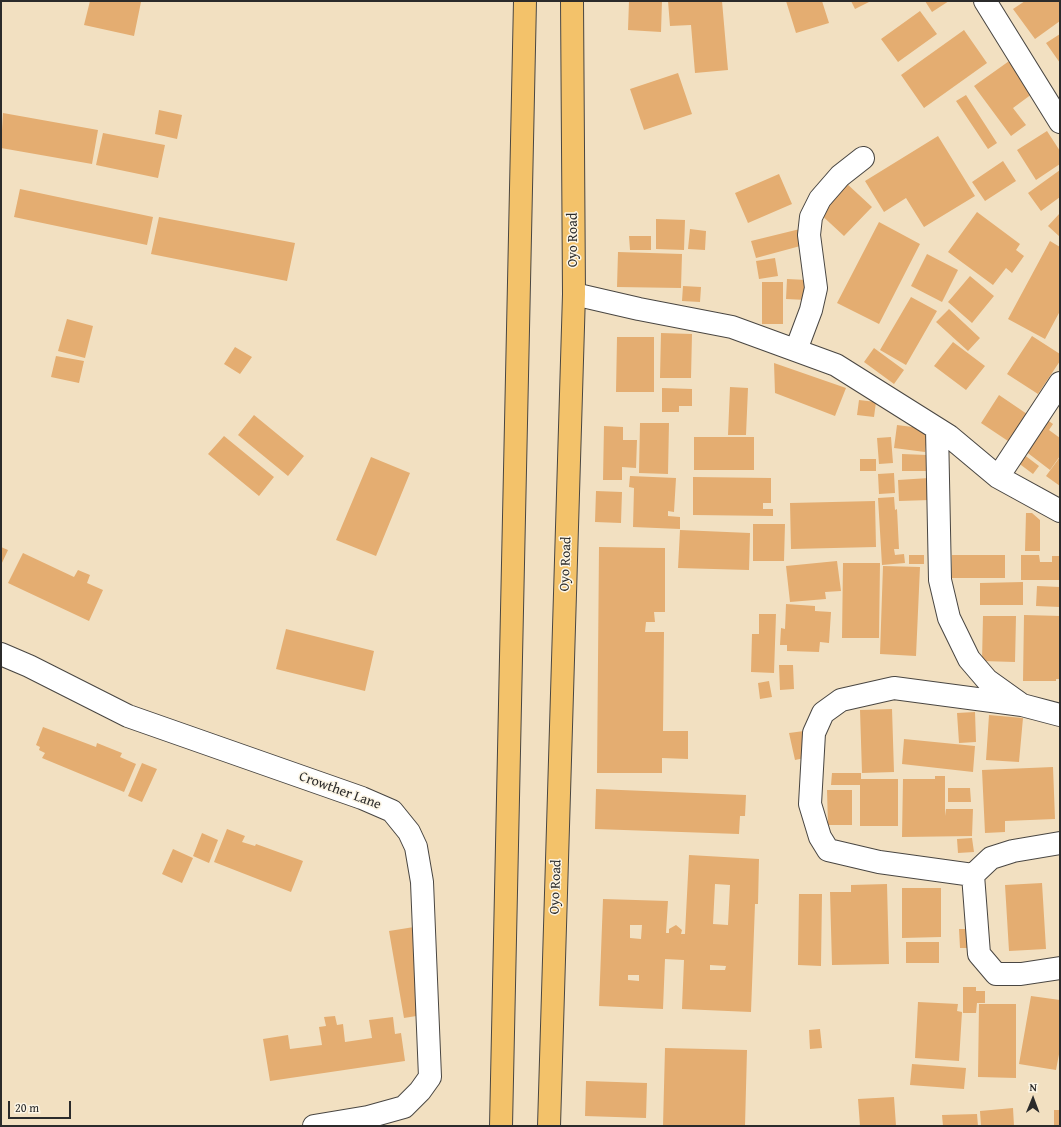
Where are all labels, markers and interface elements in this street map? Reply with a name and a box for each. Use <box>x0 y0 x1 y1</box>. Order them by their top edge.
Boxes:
street label: Oyo Road <box>565 213 581 267</box>
street label: Oyo Road <box>557 536 575 592</box>
street label: Crowther Lane <box>297 768 383 814</box>
street label: Oyo Road <box>547 859 565 915</box>
north arrow <box>1013 1079 1053 1119</box>
text: N <box>1029 1079 1037 1095</box>
scale bar <box>10 1093 73 1119</box>
text: 20 m <box>15 1099 39 1116</box>

